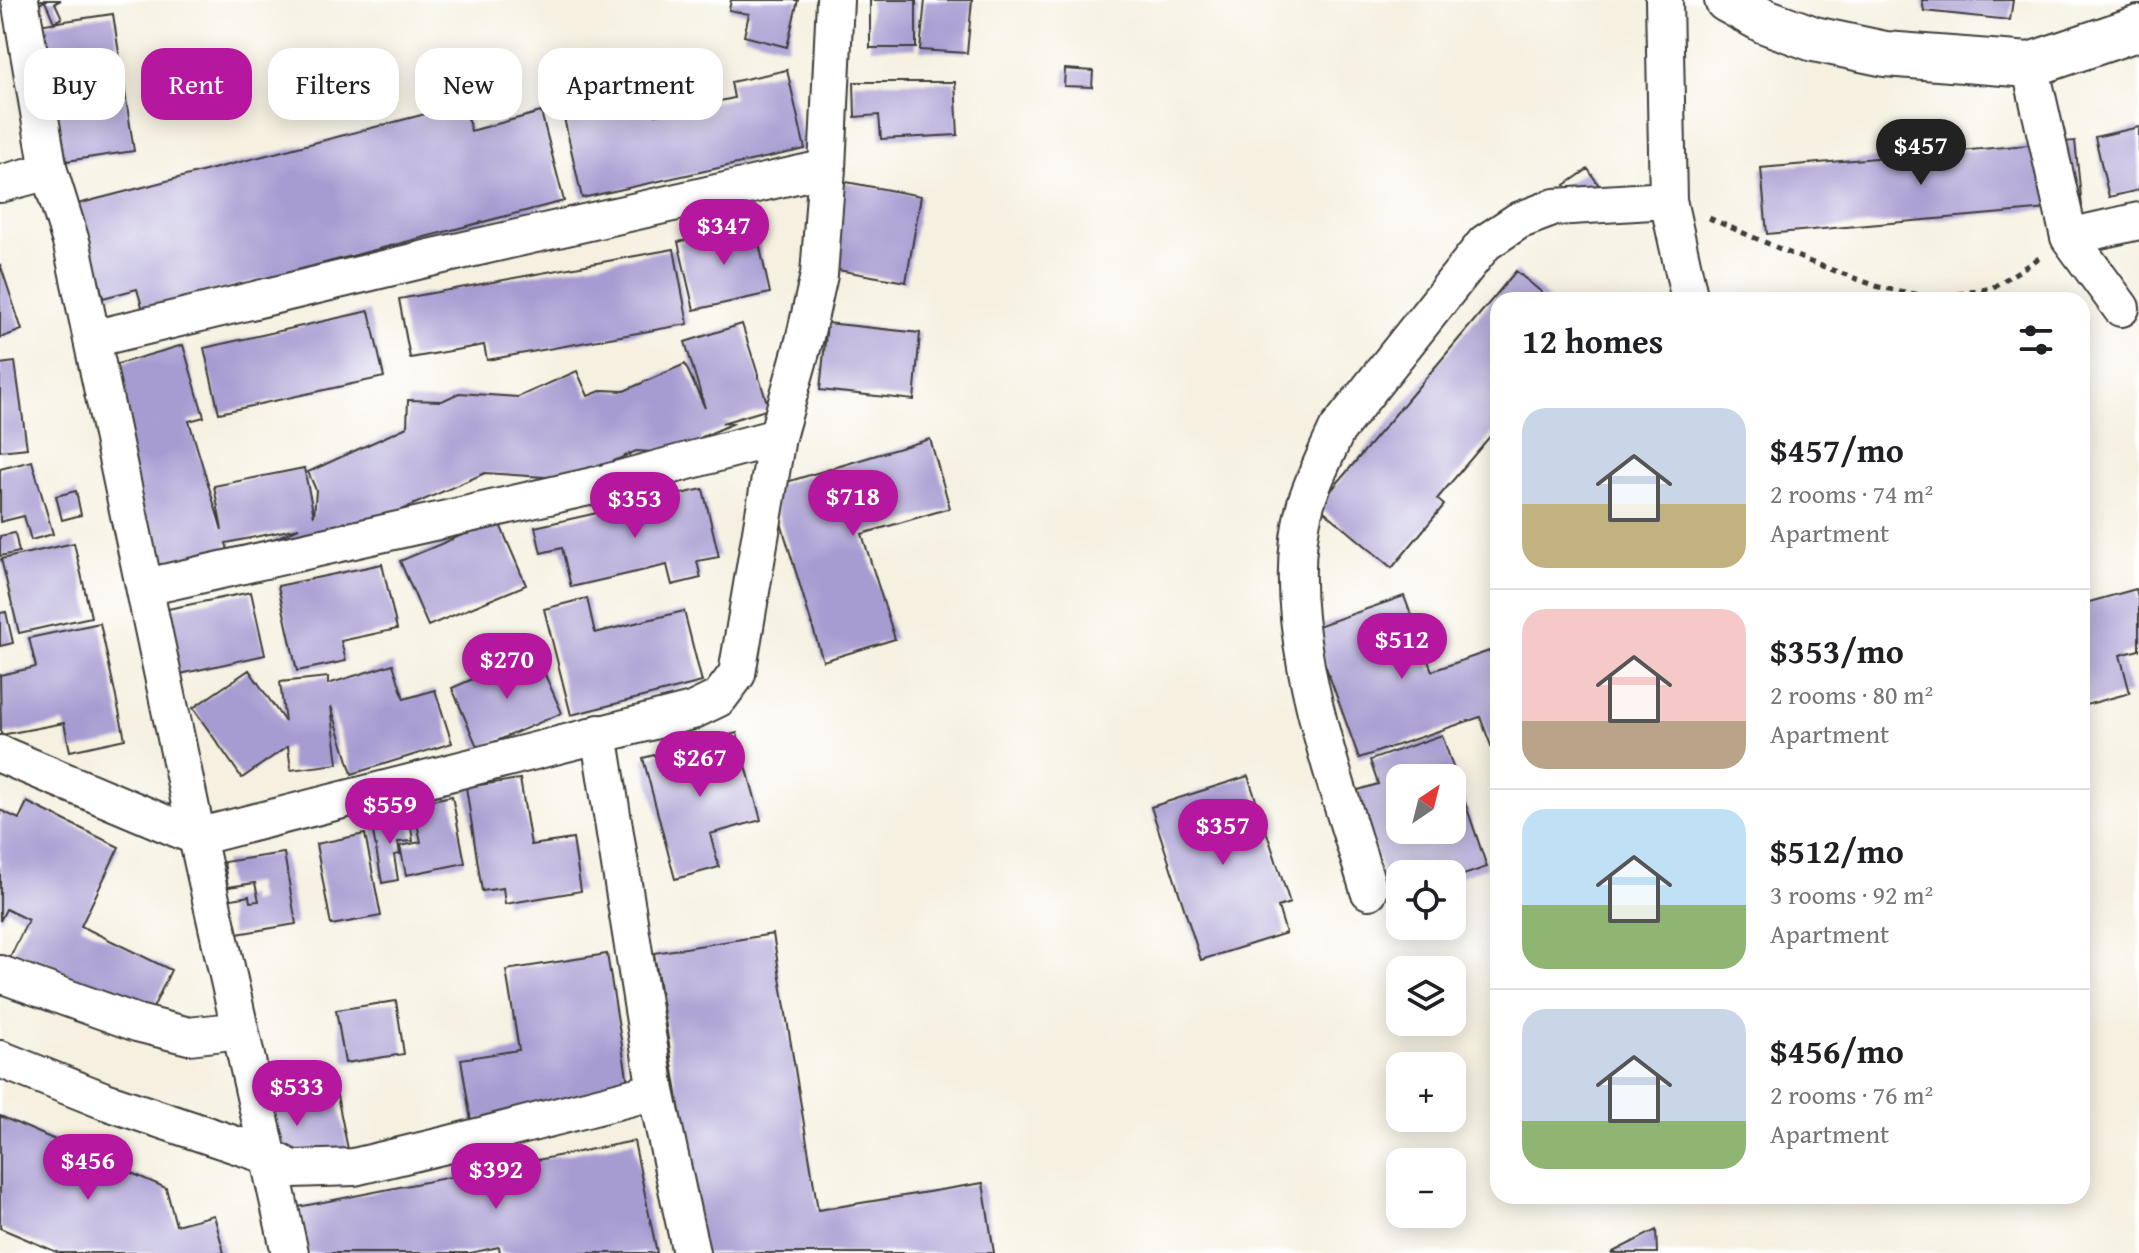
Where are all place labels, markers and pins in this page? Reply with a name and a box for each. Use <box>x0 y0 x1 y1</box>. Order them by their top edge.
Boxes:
pin: $457 <box>1874 119 1968 187</box>
pin: $347 <box>677 199 771 267</box>
pin: $718 <box>806 470 900 538</box>
pin: $353 <box>588 472 682 540</box>
pin: $512 <box>1355 613 1449 681</box>
pin: $270 <box>460 633 554 701</box>
pin: $267 <box>653 731 747 799</box>
pin: $559 <box>343 778 437 846</box>
pin: $357 <box>1176 799 1270 867</box>
pin: $533 <box>250 1060 344 1128</box>
pin: $456 <box>41 1134 135 1202</box>
pin: $392 <box>449 1143 543 1211</box>

